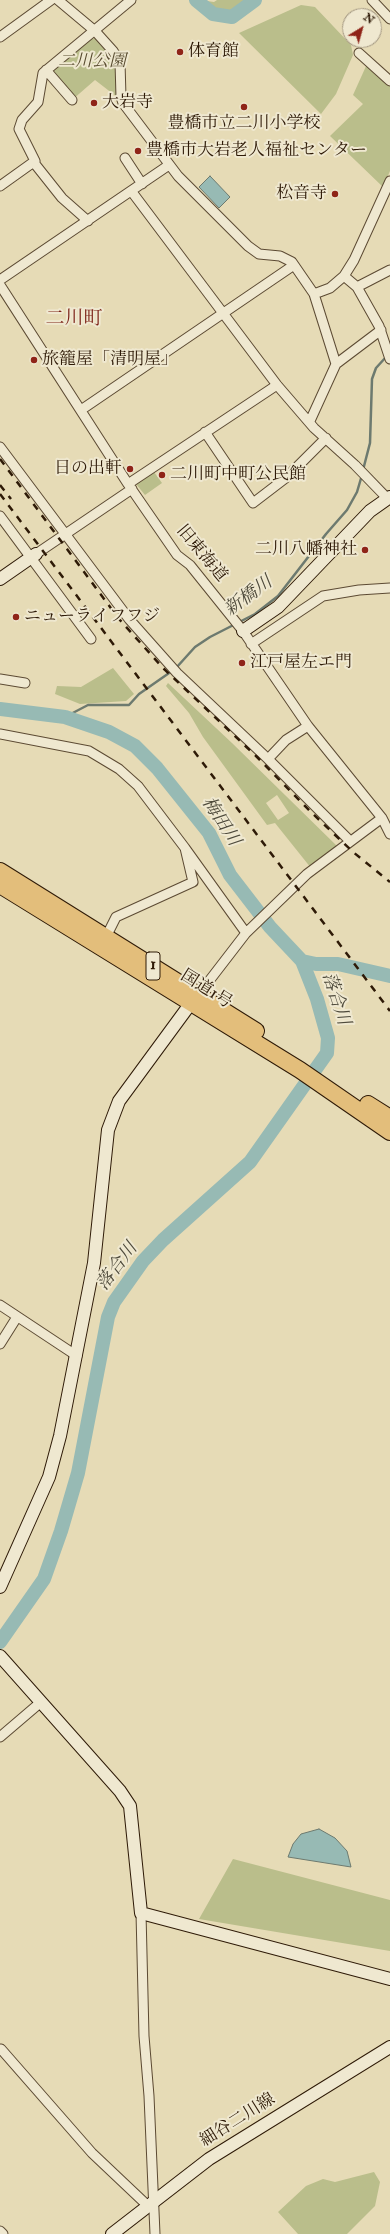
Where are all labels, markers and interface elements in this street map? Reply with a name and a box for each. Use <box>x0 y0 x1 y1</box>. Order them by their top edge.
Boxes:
north arrow <box>342 8 382 48</box>
text: N <box>361 11 377 27</box>
place label: 体育館 <box>188 42 239 62</box>
marker: 体育館 <box>175 47 185 57</box>
park label: 二川公園 <box>58 52 126 72</box>
place label: 大岩寺 <box>102 93 153 113</box>
marker: 大岩寺 <box>89 98 99 108</box>
marker: 豊橋市立二川小学校 <box>239 102 249 112</box>
place label: 豊橋市立二川小学校 <box>168 114 320 134</box>
place label: 豊橋市大岩老人福祉センター <box>146 141 367 161</box>
marker: 豊橋市大岩老人福祉センター <box>133 146 143 156</box>
place label: 松音寺 <box>276 184 327 204</box>
marker: 松音寺 <box>330 189 340 199</box>
district label: 二川町 <box>46 309 102 331</box>
place label: 旅籠屋「清明屋」 <box>42 350 178 370</box>
marker: 旅籠屋「清明屋」 <box>29 355 39 365</box>
place label: 日の出軒 <box>54 459 122 479</box>
marker: 日の出軒 <box>125 464 135 474</box>
place label: 二川町中町公民館 <box>170 465 306 485</box>
marker: 二川町中町公民館 <box>157 470 167 480</box>
street label: 旧東海道 <box>171 521 231 587</box>
place label: 二川八幡神社 <box>255 540 357 560</box>
marker: 二川八幡神社 <box>360 545 370 555</box>
water label: 新橋川 <box>221 572 277 622</box>
place label: ニューライフフジ <box>24 607 160 627</box>
marker: ニューライフフジ <box>11 612 21 622</box>
place label: 江戸屋左エ門 <box>250 653 352 673</box>
marker: 江戸屋左エ門 <box>237 658 247 668</box>
water label: 梅田川 <box>196 793 244 851</box>
road number: 1 <box>146 952 160 980</box>
street label: 国道1号 <box>176 966 236 1014</box>
water label: 落合川 <box>316 970 354 1028</box>
water label: 落合川 <box>93 1239 143 1295</box>
street label: 細谷二川線 <box>197 2090 279 2152</box>

